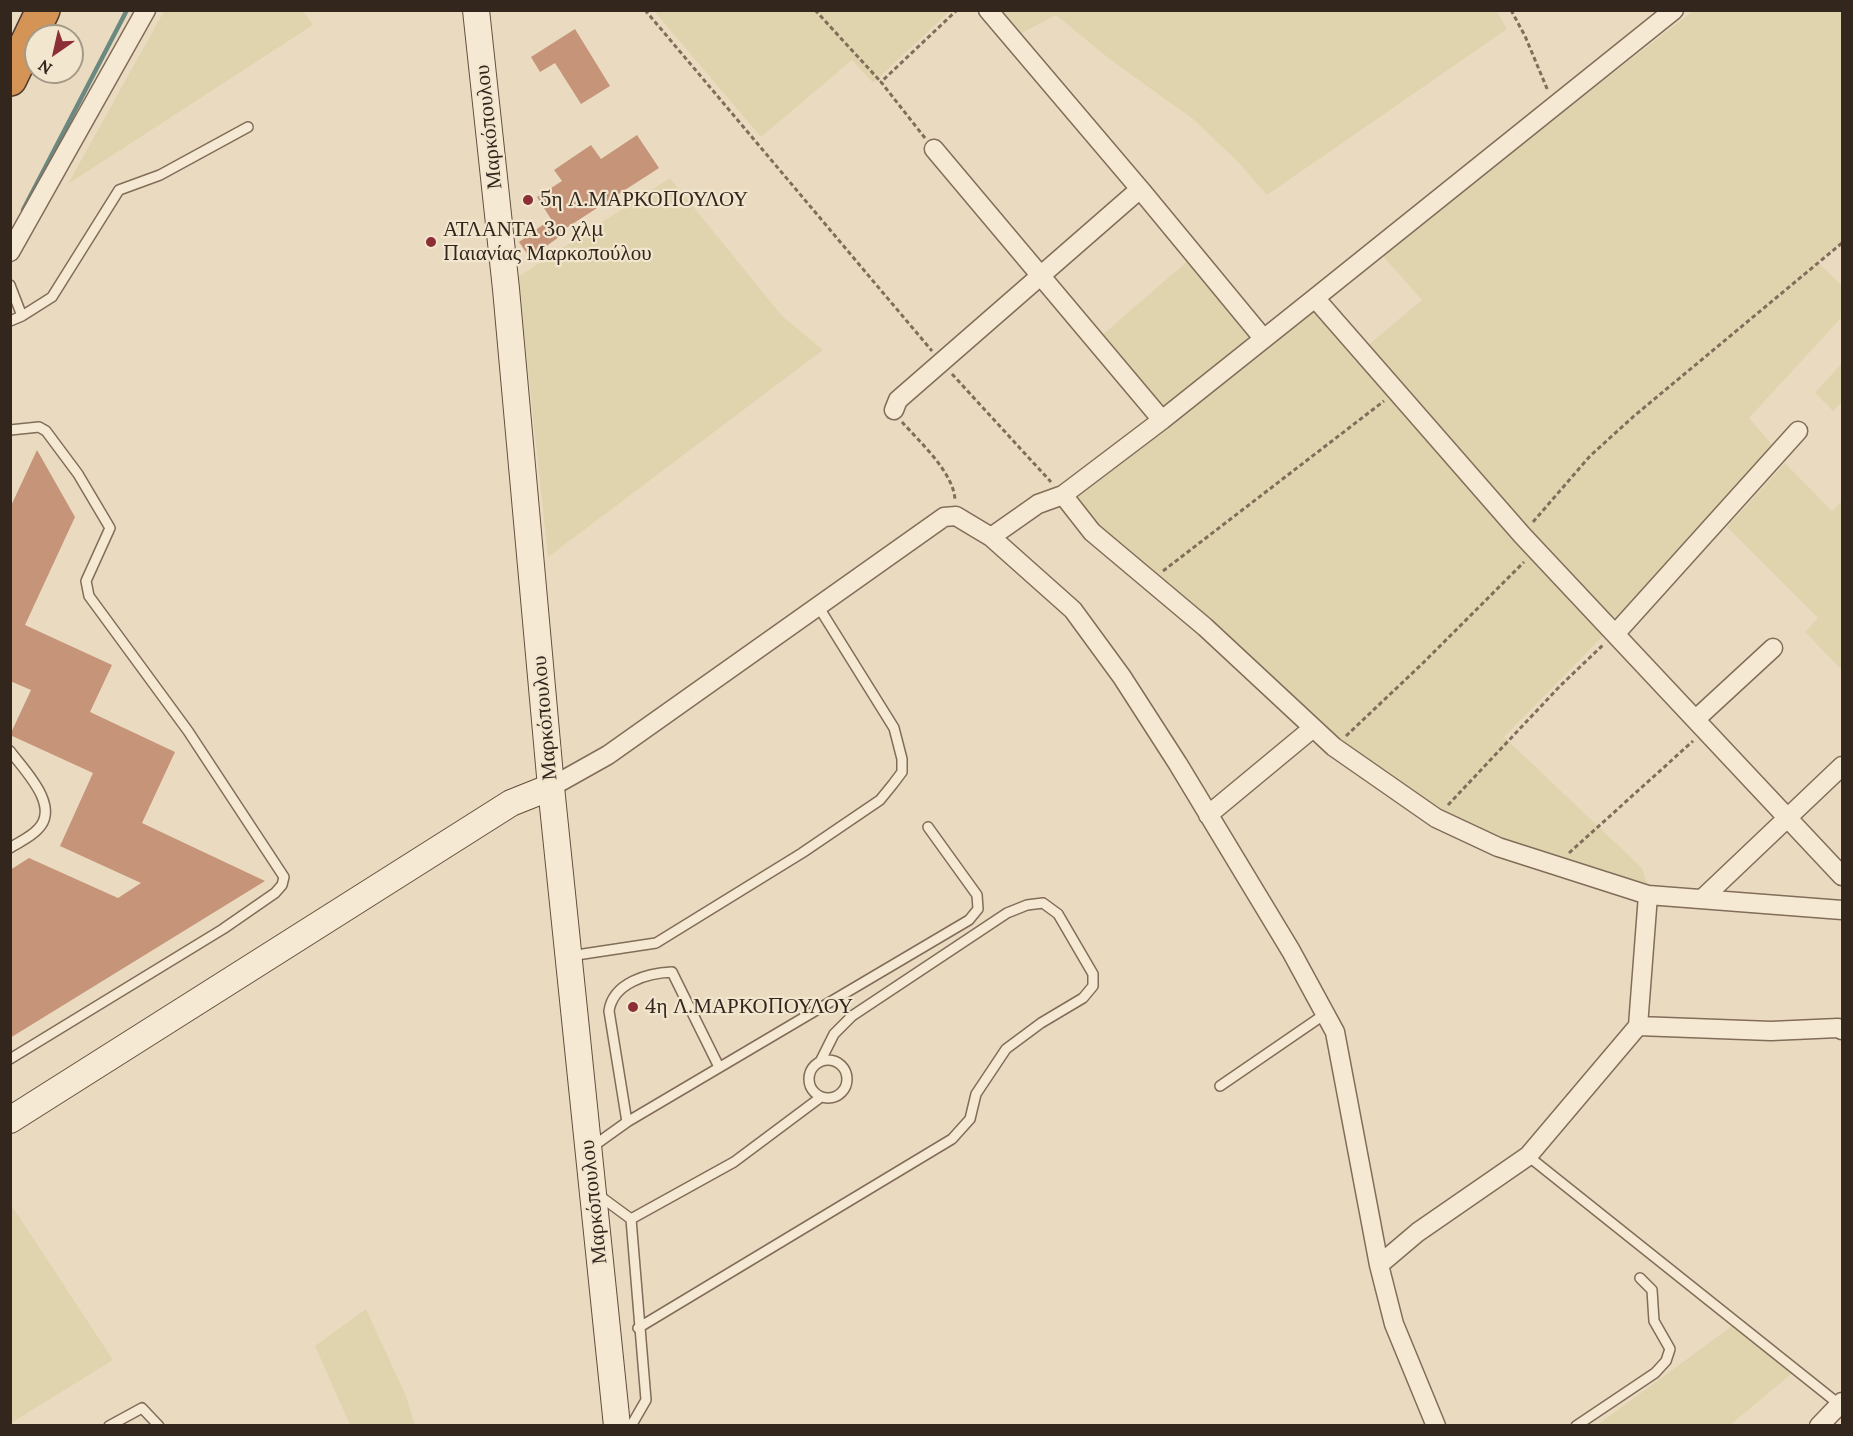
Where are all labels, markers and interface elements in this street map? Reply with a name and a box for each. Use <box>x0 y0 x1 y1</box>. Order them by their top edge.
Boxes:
north arrow <box>24 24 84 84</box>
text: N <box>34 56 56 79</box>
street label: Μαρκόπουλου <box>470 64 508 190</box>
place label: 5η Λ.ΜΑΡΚΟΠΟΥΛΟΥ <box>540 187 748 213</box>
marker: 5η Λ.ΜΑΡΚΟΠΟΥΛΟΥ <box>521 193 535 207</box>
place label: ΑΤΛΑΝΤΑ 3ο χλμ Παιανίας Μαρκοπούλου <box>443 217 652 267</box>
marker: ΑΤΛΑΝΤΑ 3ο χλμ Παιανίας Μαρκοπούλου <box>424 235 438 249</box>
street label: Μαρκόπουλου <box>527 655 563 781</box>
place label: 4η Λ.ΜΑΡΚΟΠΟΥΛΟΥ <box>645 994 853 1020</box>
marker: 4η Λ.ΜΑΡΚΟΠΟΥΛΟΥ <box>626 1000 640 1014</box>
street label: Μαρκόπουλου <box>575 1139 613 1265</box>

